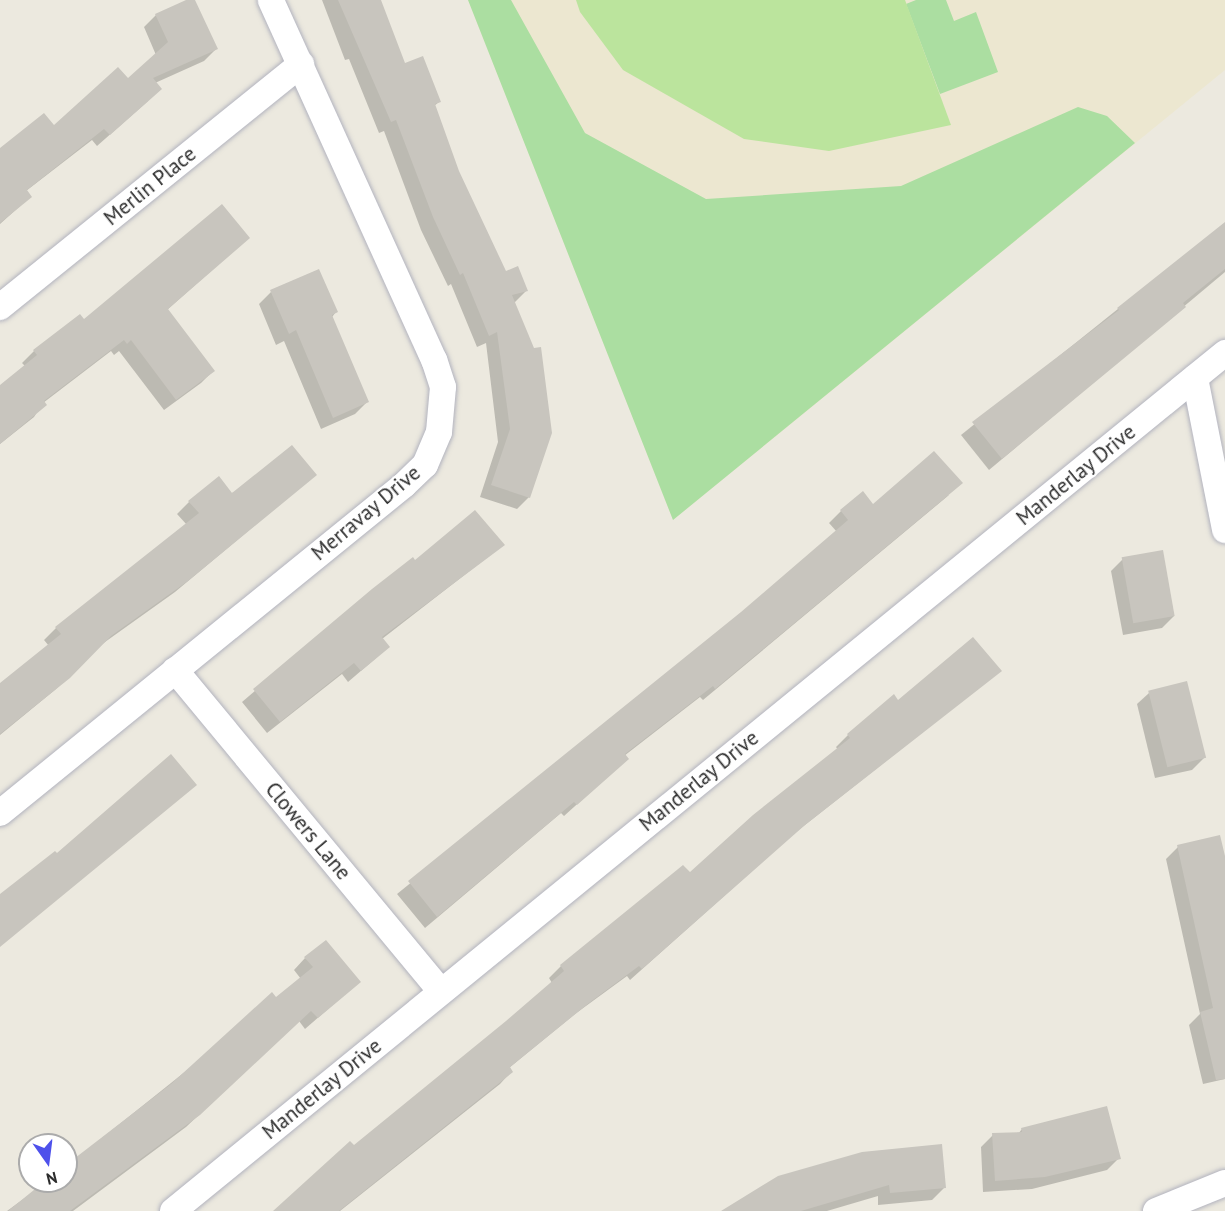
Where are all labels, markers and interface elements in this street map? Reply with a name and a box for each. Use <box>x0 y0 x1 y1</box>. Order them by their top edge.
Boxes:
street label: Merlin Place <box>99 141 201 231</box>
street label: Manderlay Drive <box>1011 419 1141 531</box>
street label: Merravay Drive <box>306 460 426 566</box>
street label: Manderlay Drive <box>634 725 764 837</box>
street label: Clowers Lane <box>260 777 356 885</box>
street label: Manderlay Drive <box>257 1033 387 1145</box>
north arrow <box>18 1133 78 1193</box>
text: N <box>44 1168 59 1189</box>

